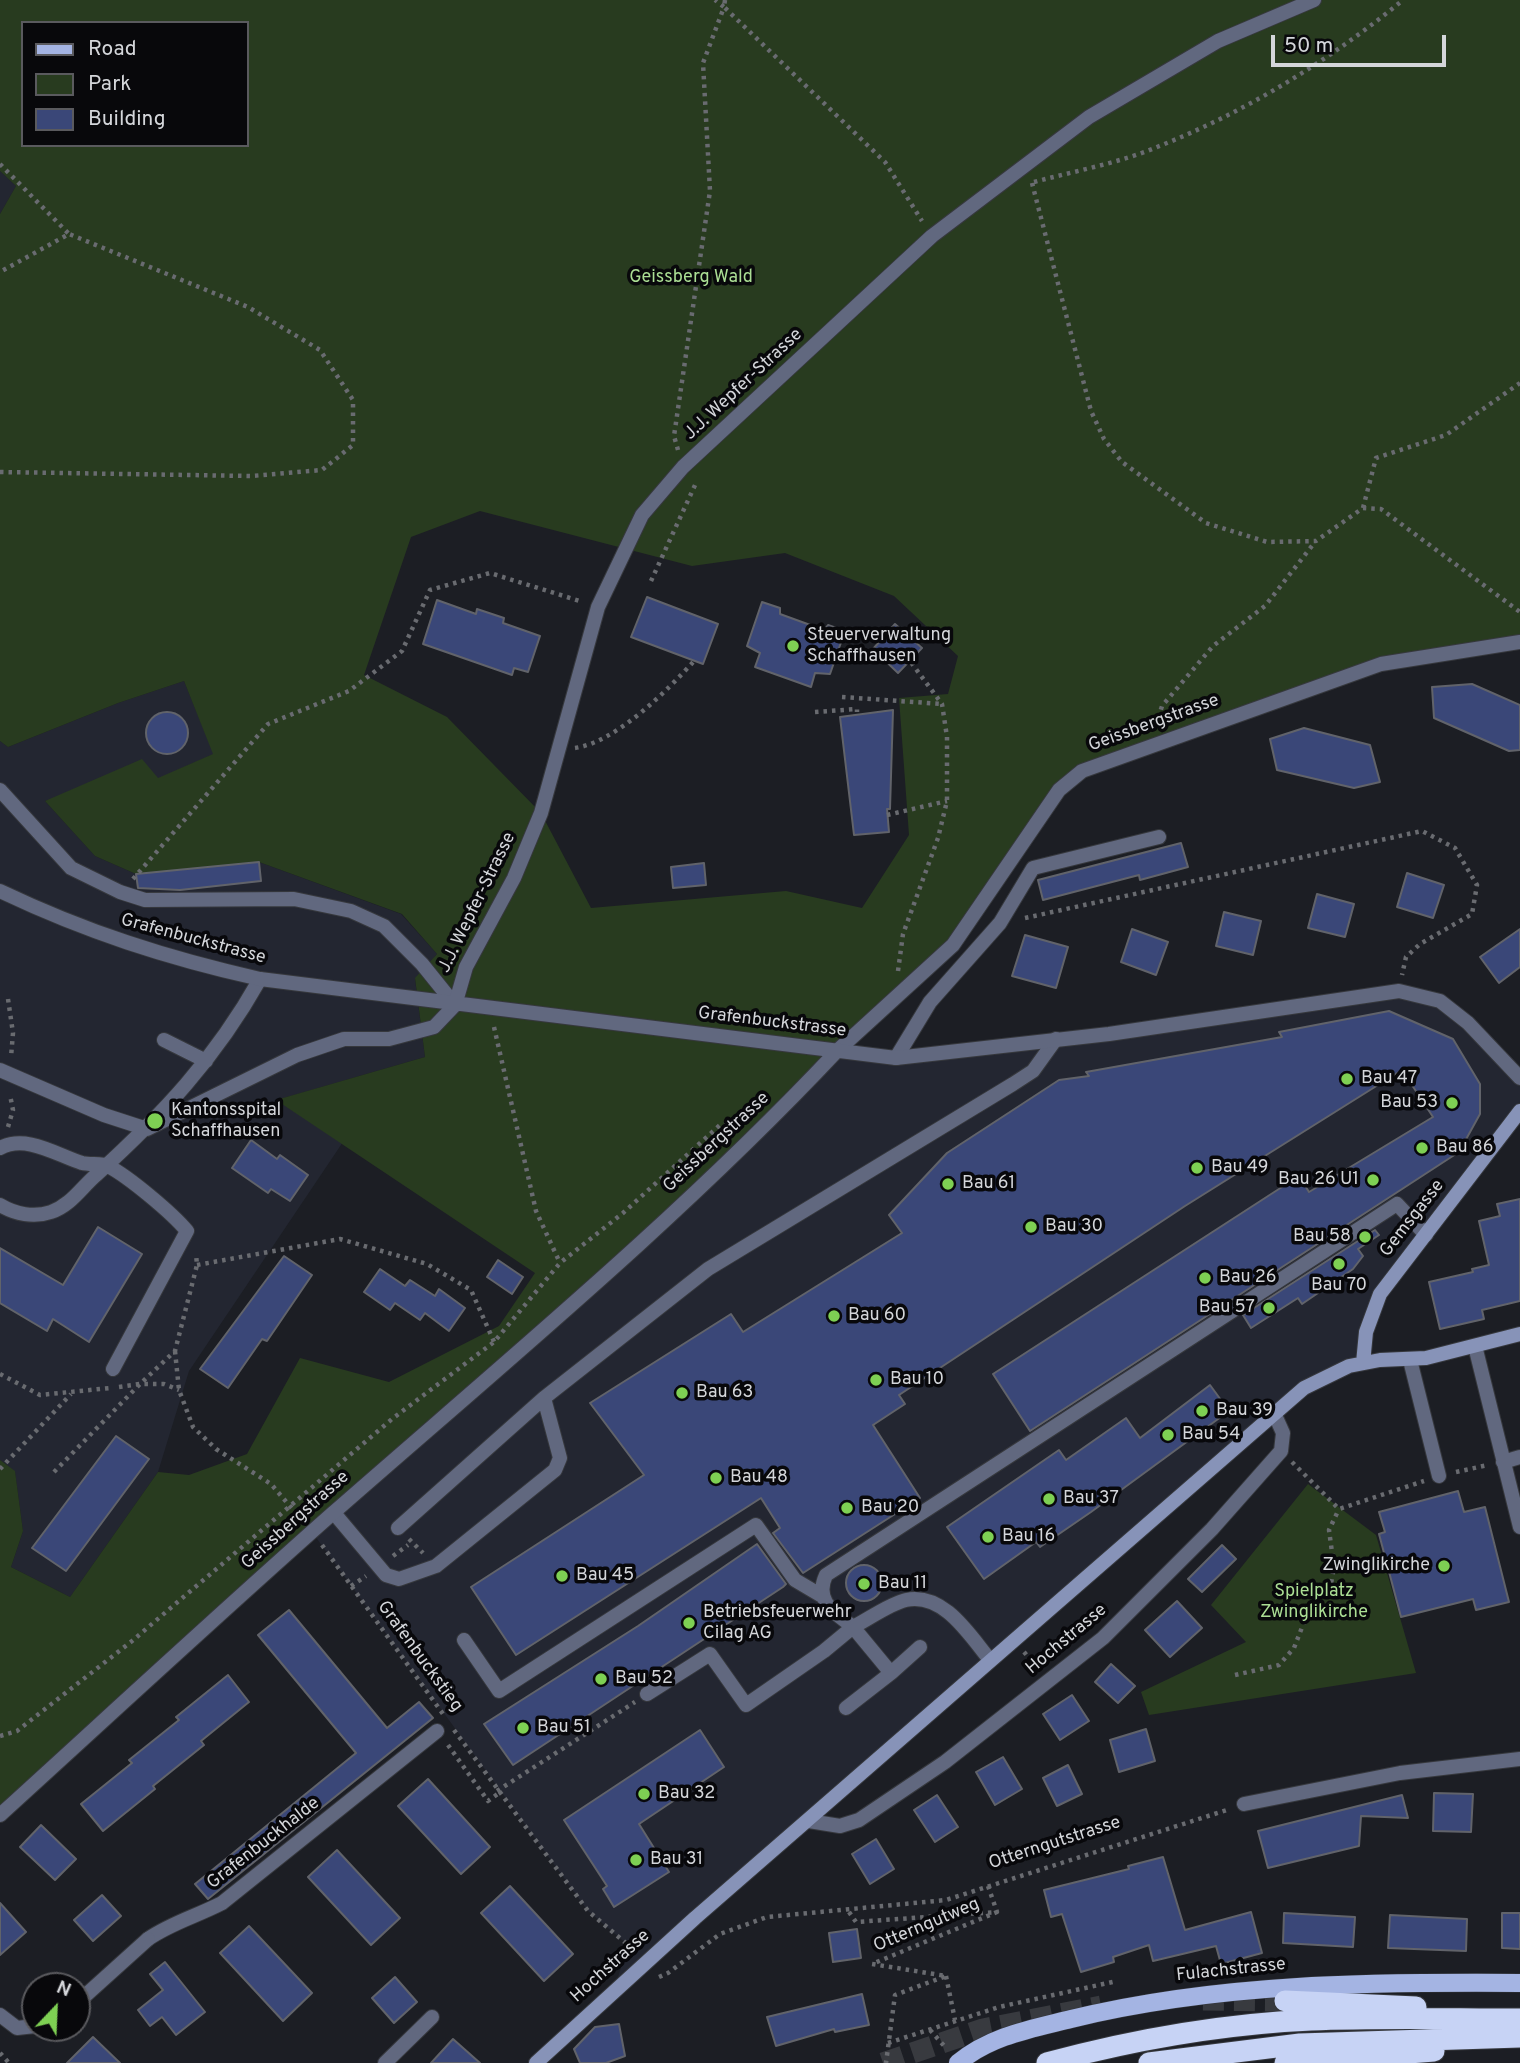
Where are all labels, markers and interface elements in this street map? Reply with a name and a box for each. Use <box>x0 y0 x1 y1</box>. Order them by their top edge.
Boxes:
legend <box>21 21 248 147</box>
scale bar <box>1275 21 1450 65</box>
text: 50 m <box>1284 33 1333 60</box>
text: Road <box>88 36 137 63</box>
text: Park <box>88 71 131 98</box>
text: Building <box>88 106 166 133</box>
park label: Geissberg Wald <box>629 267 753 289</box>
street label: J.J. Wepfer-Strasse <box>680 325 808 445</box>
place label: Steuerverwaltung Schaffhausen <box>807 625 951 668</box>
marker: Steuerverwaltung Schaffhausen <box>785 638 801 654</box>
street label: Geissbergstrasse <box>1086 690 1222 758</box>
street label: J.J. Wepfer-Strasse <box>435 829 521 977</box>
street label: Grafenbuckstrasse <box>118 910 268 970</box>
street label: Grafenbuckstrasse <box>697 1003 847 1043</box>
place label: Bau 47 <box>1361 1068 1417 1090</box>
marker: Bau 47 <box>1339 1071 1355 1087</box>
street label: Geissbergstrasse <box>659 1088 775 1198</box>
place label: Bau 53 <box>1380 1092 1438 1114</box>
marker: Bau 53 <box>1444 1095 1460 1111</box>
place label: Kantonsspital Schaffhausen <box>171 1100 281 1142</box>
marker: Kantonsspital Schaffhausen <box>145 1111 165 1131</box>
place label: Bau 86 <box>1436 1137 1494 1159</box>
marker: Bau 86 <box>1414 1140 1430 1156</box>
place label: Bau 49 <box>1211 1157 1268 1179</box>
marker: Bau 49 <box>1189 1160 1205 1176</box>
place label: Bau 26 U1 <box>1278 1169 1359 1191</box>
marker: Bau 26 U1 <box>1365 1172 1381 1188</box>
place label: Bau 61 <box>962 1173 1015 1195</box>
marker: Bau 61 <box>940 1176 956 1192</box>
street label: Gemsgasse <box>1376 1176 1450 1262</box>
place label: Bau 30 <box>1045 1216 1103 1238</box>
marker: Bau 30 <box>1023 1219 1039 1235</box>
place label: Bau 58 <box>1293 1226 1351 1248</box>
marker: Bau 58 <box>1357 1229 1373 1245</box>
marker: Bau 70 <box>1331 1256 1347 1272</box>
place label: Bau 26 <box>1219 1267 1277 1289</box>
marker: Bau 26 <box>1197 1270 1213 1286</box>
place label: Bau 70 <box>1311 1275 1367 1297</box>
place label: Bau 57 <box>1199 1297 1255 1319</box>
marker: Bau 57 <box>1261 1300 1277 1316</box>
place label: Bau 60 <box>848 1305 906 1327</box>
marker: Bau 60 <box>826 1308 842 1324</box>
place label: Bau 10 <box>890 1369 944 1391</box>
marker: Bau 10 <box>868 1372 884 1388</box>
place label: Bau 63 <box>696 1382 753 1404</box>
marker: Bau 63 <box>674 1385 690 1401</box>
place label: Bau 39 <box>1216 1400 1273 1422</box>
marker: Bau 39 <box>1194 1403 1210 1419</box>
place label: Bau 54 <box>1182 1424 1241 1446</box>
marker: Bau 54 <box>1160 1427 1176 1443</box>
street label: Geissbergstrasse <box>238 1467 354 1575</box>
place label: Bau 48 <box>730 1467 788 1489</box>
marker: Bau 48 <box>708 1470 724 1486</box>
place label: Bau 37 <box>1063 1488 1119 1510</box>
marker: Bau 37 <box>1041 1491 1057 1507</box>
place label: Bau 20 <box>861 1497 919 1519</box>
marker: Bau 20 <box>839 1500 855 1516</box>
place label: Bau 16 <box>1002 1526 1055 1548</box>
marker: Bau 16 <box>980 1529 996 1545</box>
place label: Zwinglikirche <box>1322 1555 1430 1577</box>
marker: Zwinglikirche <box>1436 1558 1452 1574</box>
place label: Bau 45 <box>576 1565 634 1587</box>
marker: Bau 45 <box>554 1568 570 1584</box>
place label: Bau 11 <box>878 1573 927 1595</box>
marker: Bau 11 <box>856 1576 872 1592</box>
park label: Spielplatz Zwinglikirche <box>1260 1581 1368 1624</box>
street label: Grafenbuckstieg <box>372 1597 466 1717</box>
street label: Hochstrasse <box>1022 1600 1112 1680</box>
place label: Betriebsfeuerwehr Cilag AG <box>703 1602 852 1644</box>
marker: Betriebsfeuerwehr Cilag AG <box>681 1615 697 1631</box>
place label: Bau 52 <box>615 1668 673 1690</box>
marker: Bau 52 <box>593 1671 609 1687</box>
place label: Bau 51 <box>537 1717 591 1739</box>
marker: Bau 51 <box>515 1720 531 1736</box>
place label: Bau 32 <box>658 1783 715 1805</box>
marker: Bau 32 <box>636 1786 652 1802</box>
street label: Grafenbuckhalde <box>203 1793 325 1895</box>
street label: Otterngutstrasse <box>986 1813 1124 1875</box>
place label: Bau 31 <box>650 1849 703 1871</box>
marker: Bau 31 <box>628 1852 644 1868</box>
street label: Otterngutweg <box>871 1894 983 1958</box>
street label: Hochstrasse <box>567 1926 655 2008</box>
street label: Fulachstrasse <box>1175 1955 1287 1987</box>
north arrow <box>21 1972 91 2042</box>
text: N <box>52 1976 74 2003</box>

